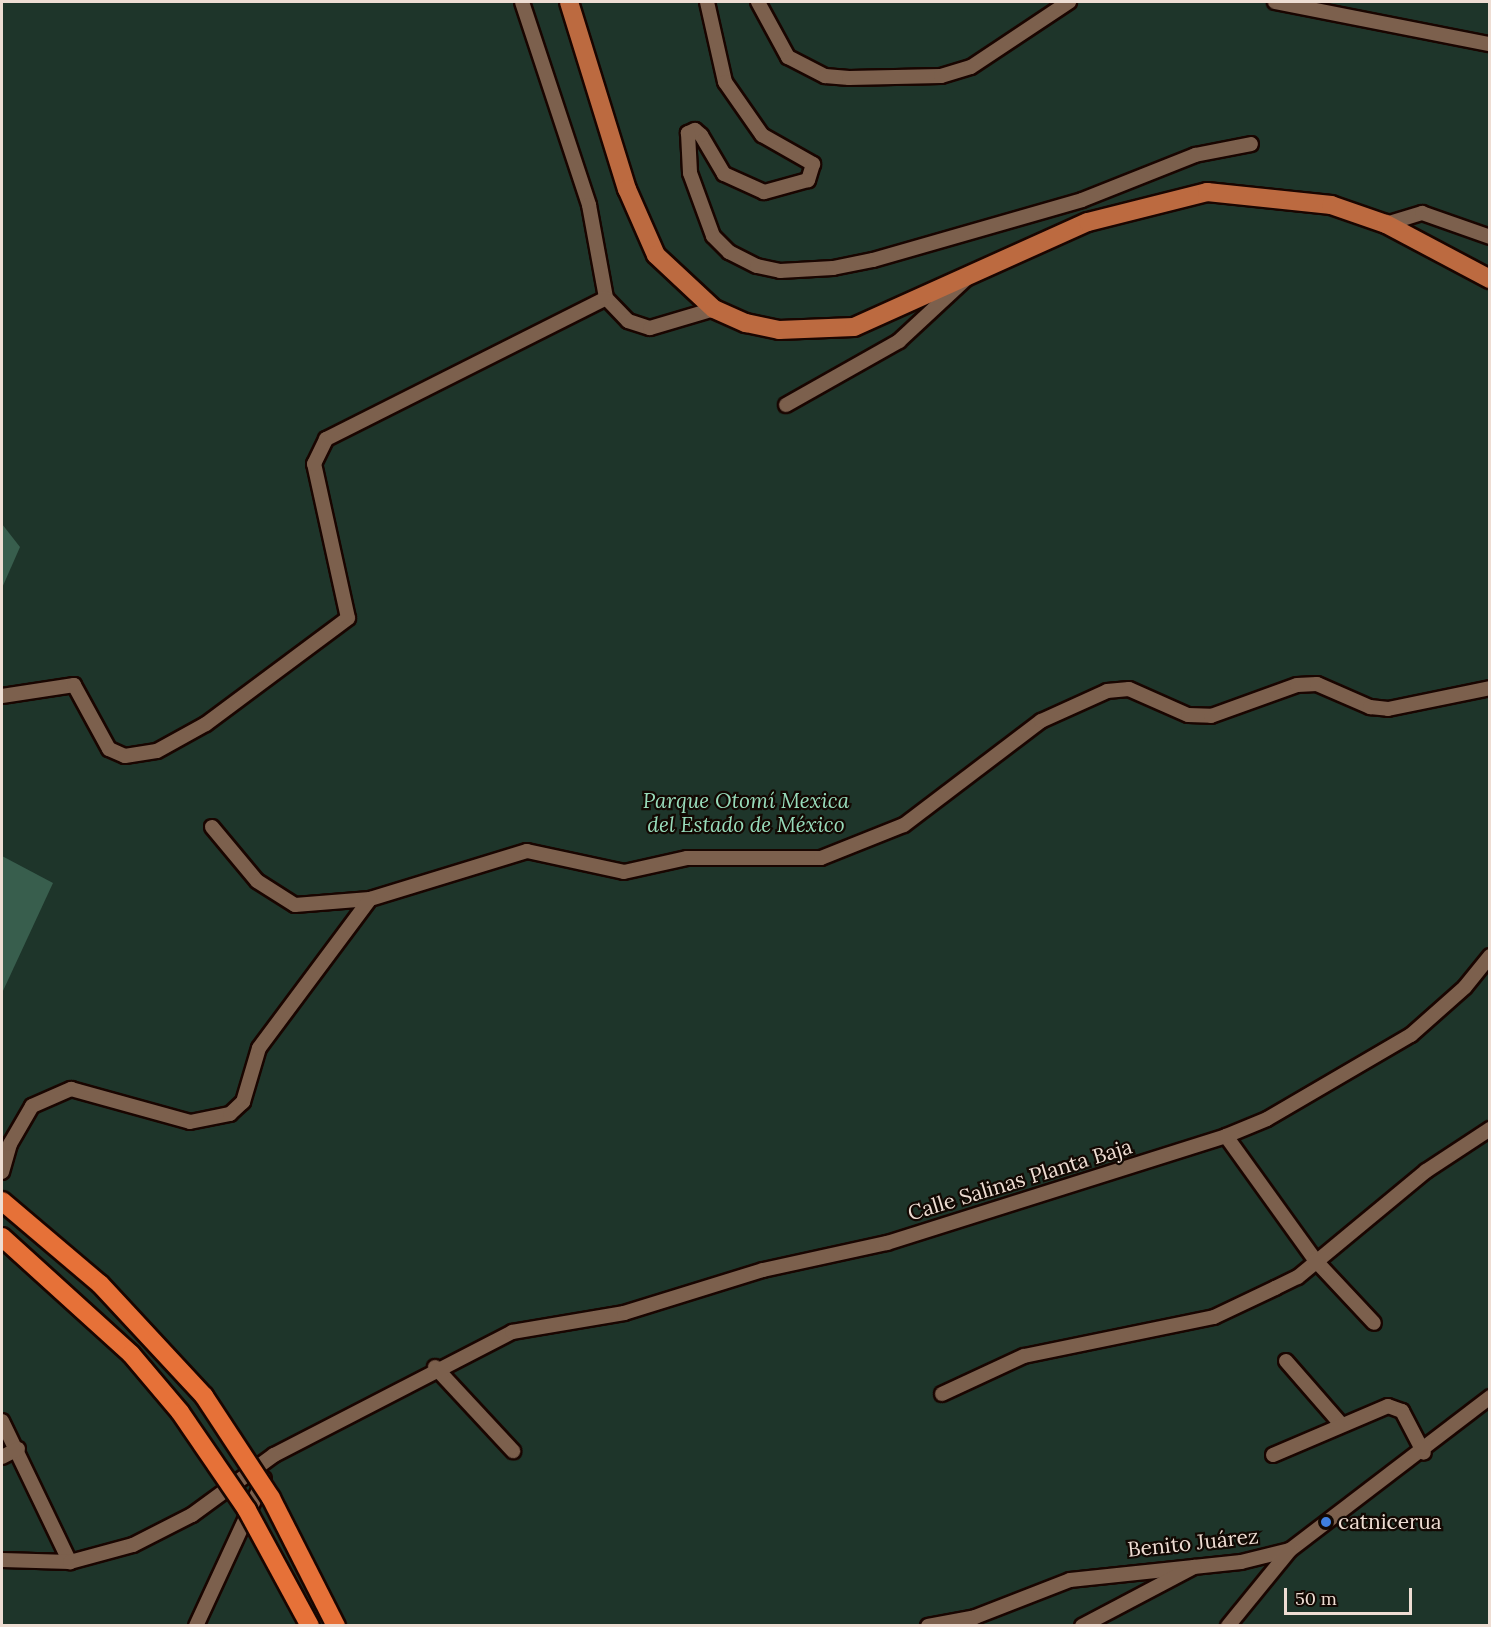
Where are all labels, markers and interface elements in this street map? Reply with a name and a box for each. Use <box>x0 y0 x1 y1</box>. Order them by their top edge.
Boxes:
park label: Parque Otomí Mexica del Estado de México <box>643 788 849 838</box>
street label: Calle Salinas Planta Baja <box>905 1134 1135 1226</box>
place label: catnicerua <box>1338 1509 1442 1535</box>
marker: catnicerua <box>1319 1515 1333 1529</box>
street label: Benito Juárez <box>1126 1524 1260 1562</box>
scale bar <box>1287 1576 1414 1614</box>
text: 50 m <box>1295 1587 1337 1610</box>

